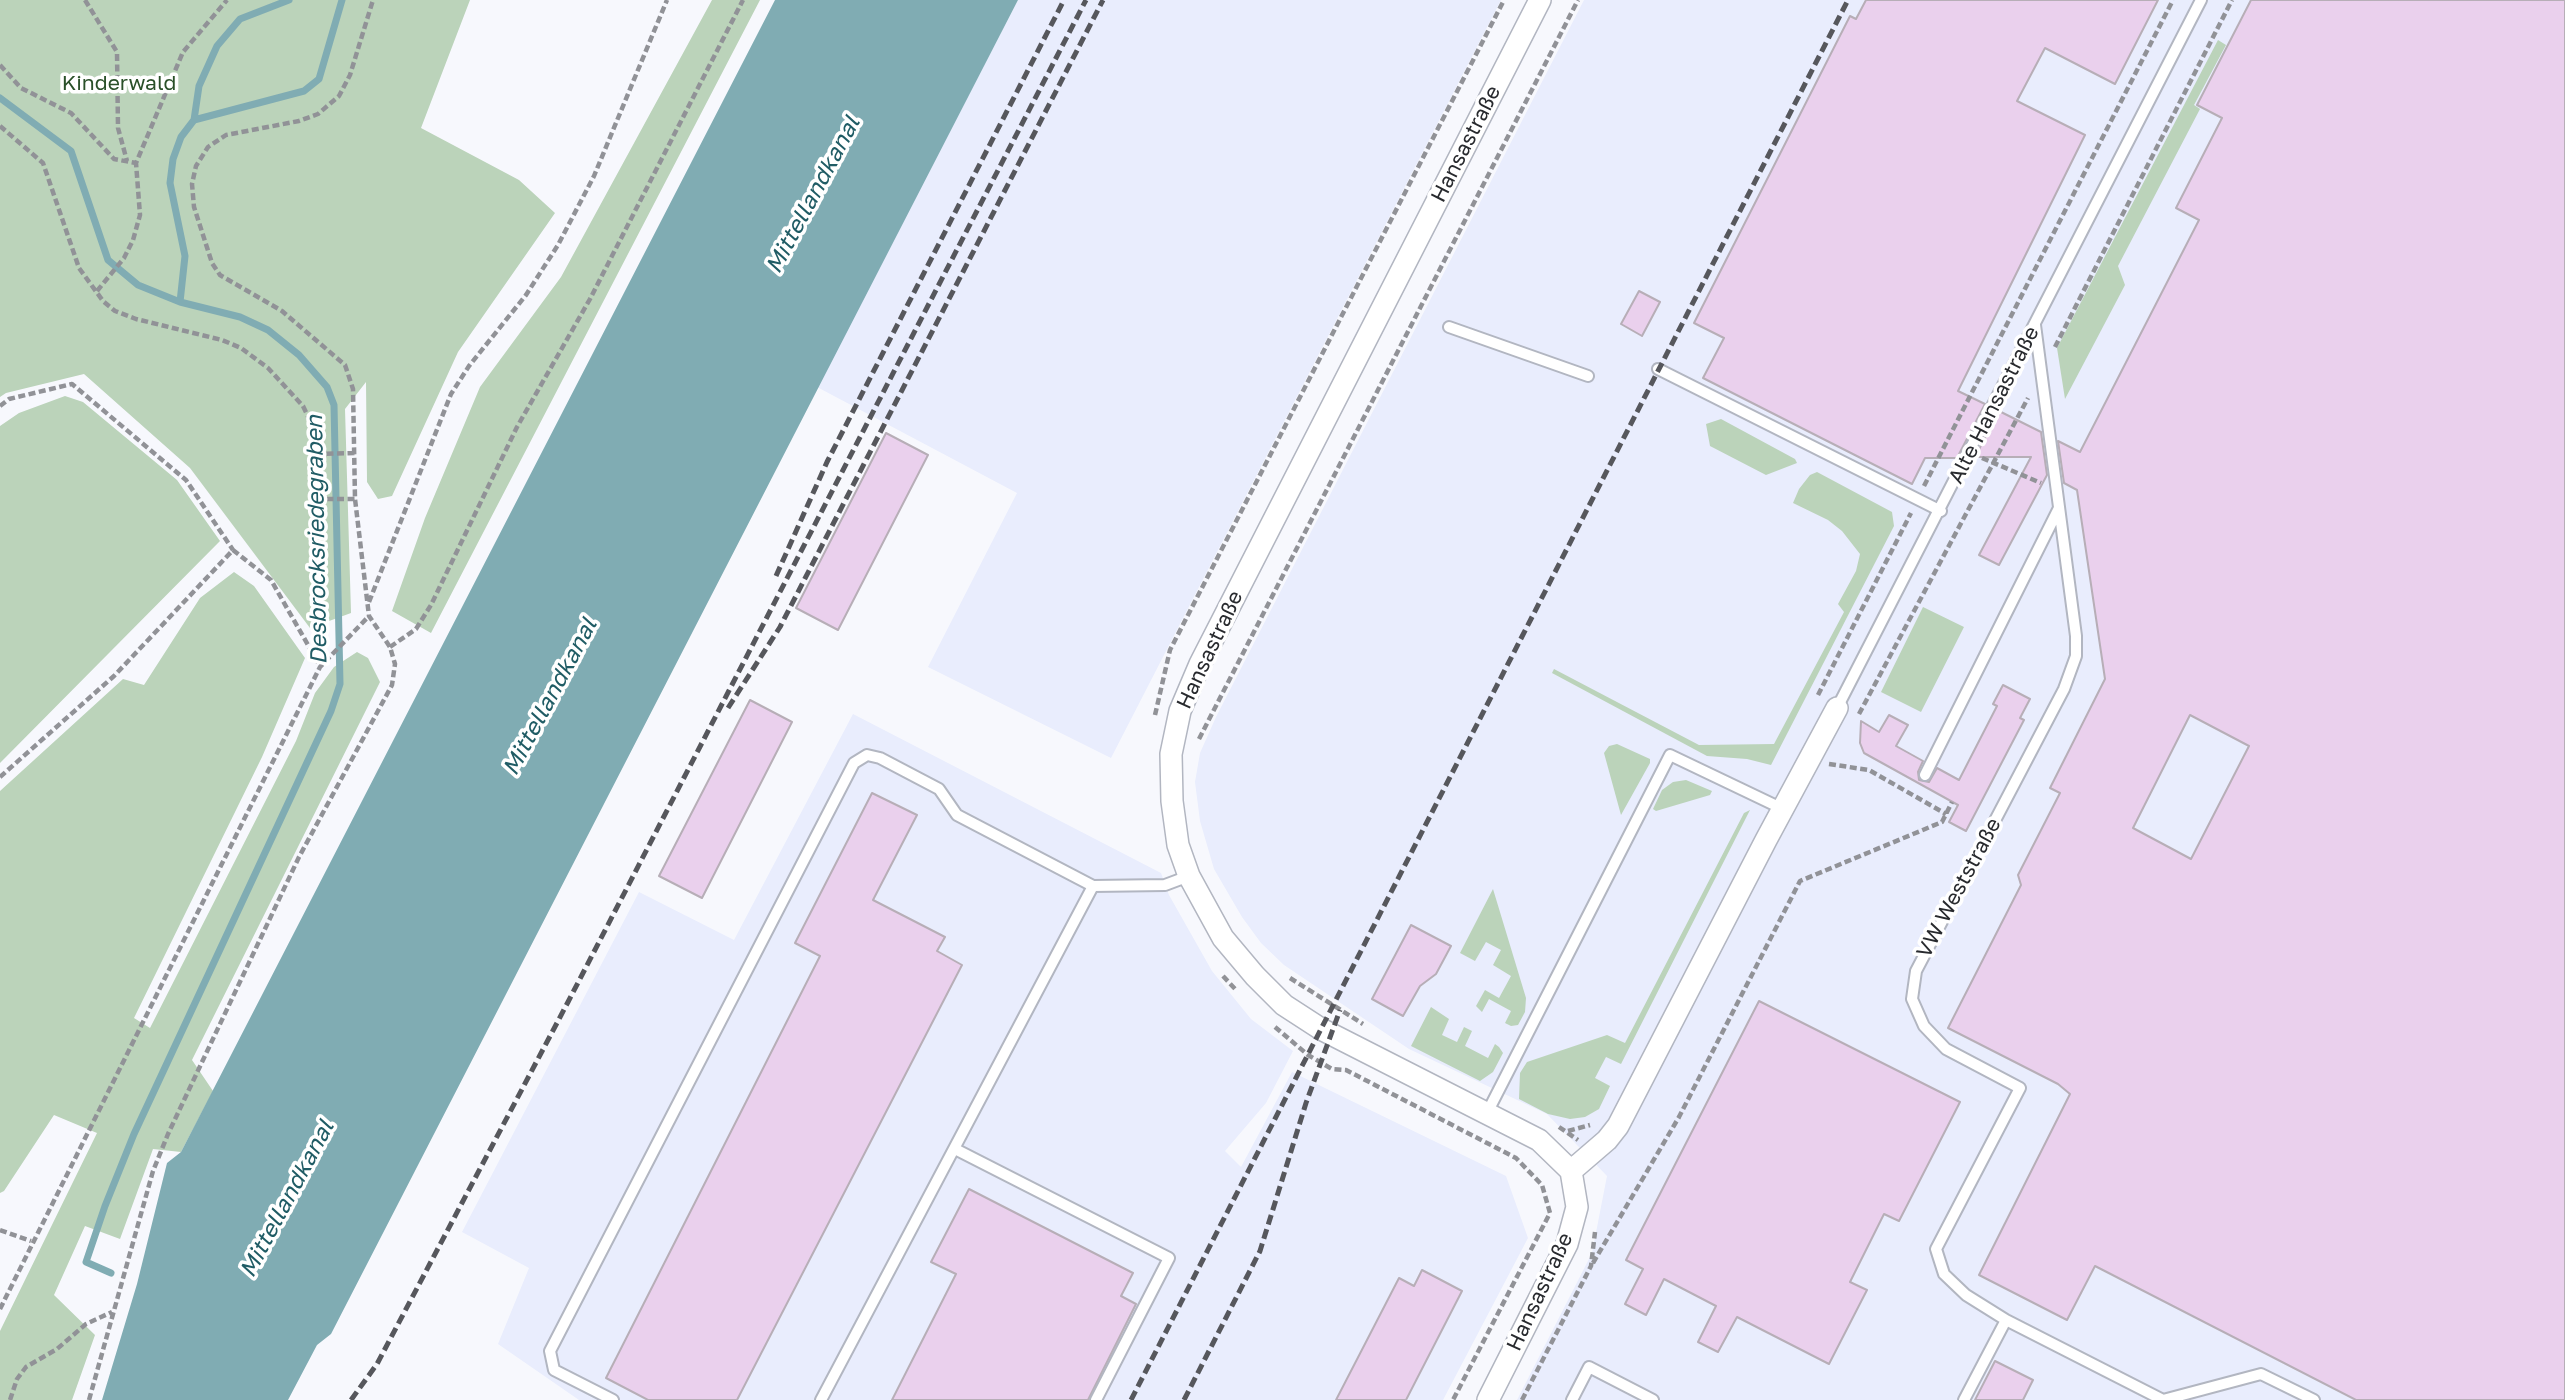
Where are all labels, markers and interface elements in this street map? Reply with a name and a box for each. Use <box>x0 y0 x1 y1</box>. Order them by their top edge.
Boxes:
park label: Kinderwald <box>62 70 176 96</box>
street label: Hansastraße <box>1426 81 1506 207</box>
water label: Mittellandkanal <box>760 112 866 278</box>
street label: Alte Hansastraße <box>1943 322 2045 488</box>
water label: Desbrocksriedegraben <box>301 415 333 665</box>
street label: Hansastraße <box>1172 587 1248 713</box>
water label: Mittellandkanal <box>497 614 603 780</box>
street label: VW Weststraße <box>1912 814 2006 962</box>
water label: Mittellandkanal <box>234 1116 340 1282</box>
street label: Hansastraße <box>1502 1229 1578 1355</box>

